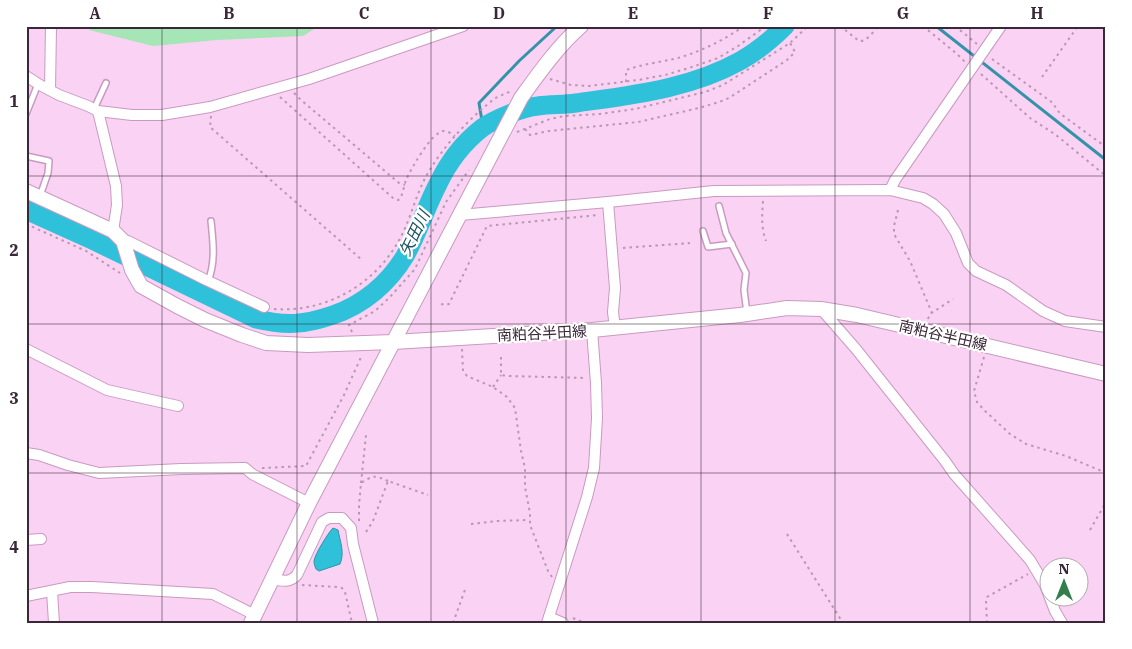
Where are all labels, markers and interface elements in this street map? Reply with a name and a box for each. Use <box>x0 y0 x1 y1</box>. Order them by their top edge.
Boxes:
text: A <box>89 3 101 23</box>
text: B <box>223 3 235 23</box>
text: C <box>359 3 369 23</box>
text: D <box>493 3 505 23</box>
text: E <box>628 3 638 23</box>
text: F <box>763 3 773 23</box>
text: G <box>897 3 909 23</box>
text: H <box>1031 3 1044 23</box>
text: 1 <box>9 91 19 111</box>
water label: 矢田川 <box>394 205 434 259</box>
text: 2 <box>9 240 19 260</box>
street label: 南粕谷半田線 <box>897 316 989 354</box>
street label: 南粕谷半田線 <box>497 321 587 345</box>
text: 3 <box>9 388 19 408</box>
text: 4 <box>9 537 19 557</box>
north arrow <box>1040 556 1090 606</box>
text: N <box>1058 560 1070 578</box>

